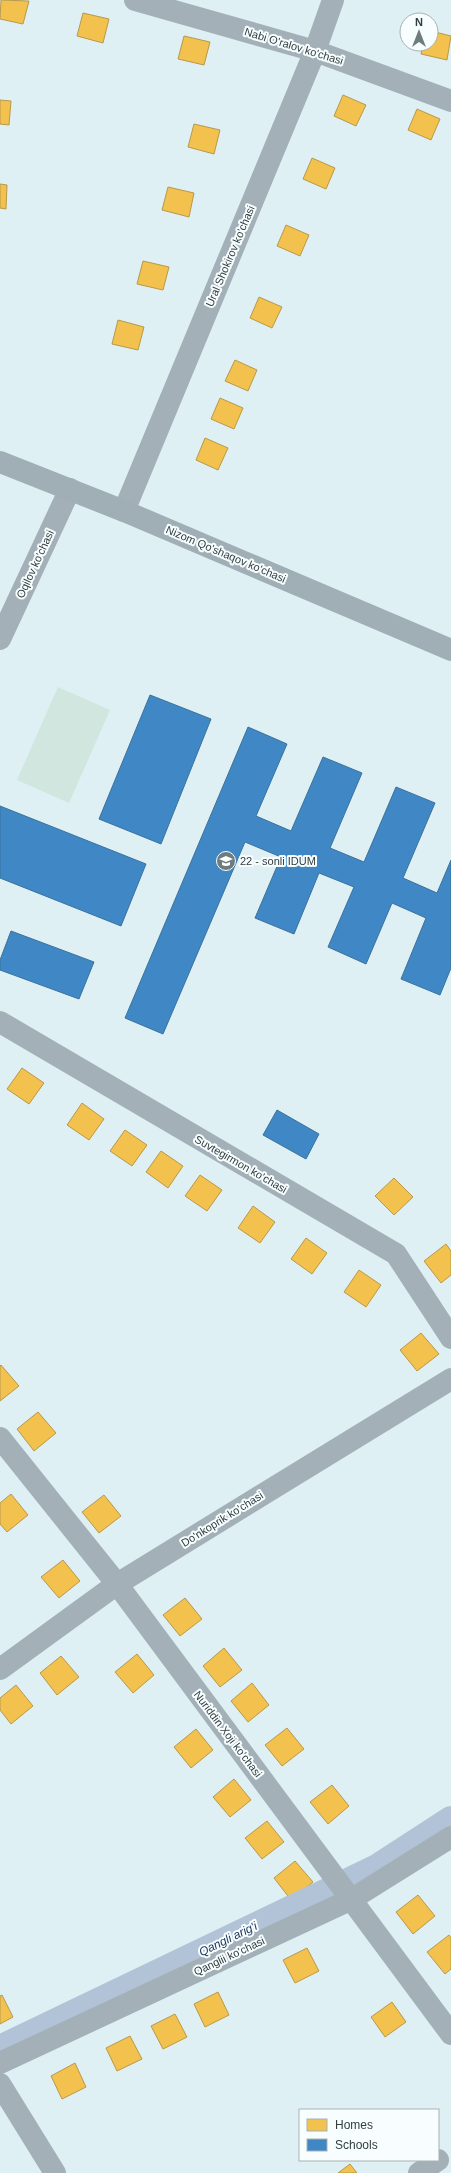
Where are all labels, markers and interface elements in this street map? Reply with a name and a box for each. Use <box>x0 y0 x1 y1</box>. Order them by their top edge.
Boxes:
north arrow <box>399 12 439 52</box>
text: N <box>415 16 423 28</box>
street label: Nabi O'ralov ko'chasi <box>243 25 345 67</box>
street label: Ural Shokirov ko'chasi <box>203 204 257 308</box>
street label: Nizom Qo'shaqov ko'chasi <box>164 523 288 585</box>
street label: Oqilov ko'chasi <box>14 528 56 600</box>
school or university icon: 22 - sonli IDUM <box>215 850 237 872</box>
place label: 22 - sonli IDUM <box>240 855 316 867</box>
street label: Suvtegirmon ko'chasi <box>193 1133 289 1195</box>
street label: Do'nkoprik ko'chasi <box>179 1489 265 1549</box>
street label: Nuriddin Xoji ko'chasi <box>192 1689 264 1779</box>
water label: Qangli arig'i <box>197 1919 260 1959</box>
street label: Qanglii ko'chasi <box>192 1934 266 1978</box>
legend <box>299 2109 439 2161</box>
text: Homes <box>335 2118 373 2132</box>
text: Schools <box>335 2138 378 2152</box>

